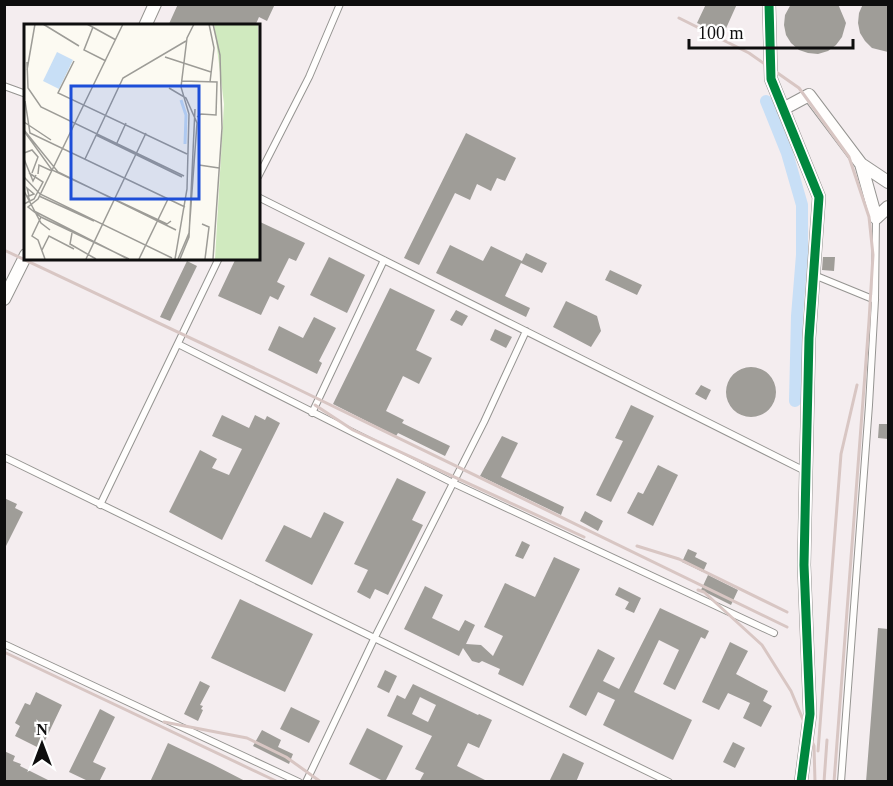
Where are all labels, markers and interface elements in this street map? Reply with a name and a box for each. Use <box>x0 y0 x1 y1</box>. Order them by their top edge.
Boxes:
scale bar <box>689 12 852 50</box>
text: 100 m <box>698 23 744 43</box>
inset map <box>24 24 260 260</box>
north arrow <box>12 714 72 774</box>
text: N <box>36 721 48 738</box>

